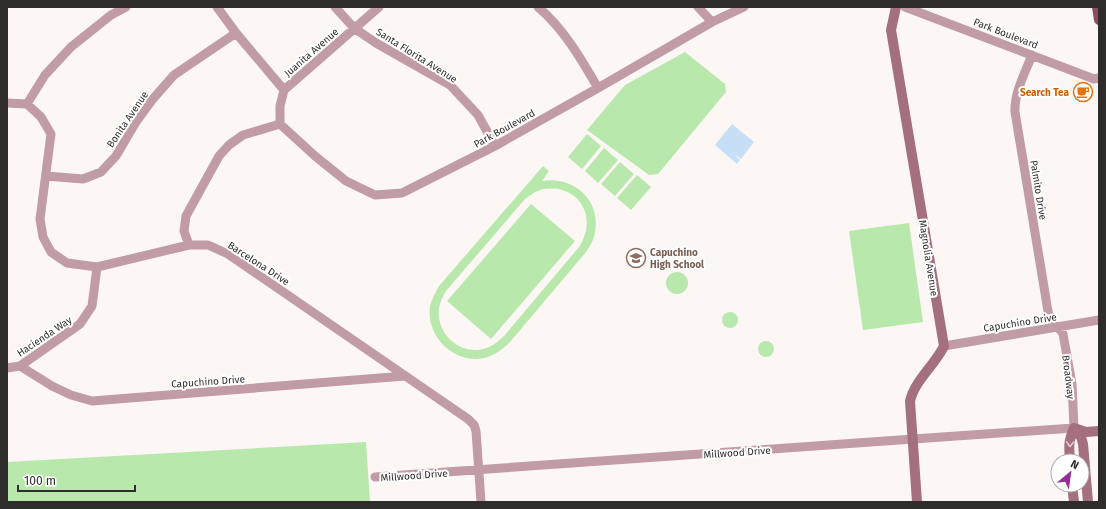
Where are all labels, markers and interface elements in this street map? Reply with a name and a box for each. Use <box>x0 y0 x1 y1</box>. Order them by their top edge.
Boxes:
street label: Park Boulevard <box>972 16 1040 52</box>
street label: Juanita Avenue <box>282 26 341 80</box>
street label: Santa Florita Avenue <box>374 26 459 86</box>
cafe icon: Search Tea <box>1072 81 1094 103</box>
place label: Search Tea <box>1020 87 1070 99</box>
street label: Bonita Avenue <box>105 89 151 150</box>
street label: Park Boulevard <box>472 107 537 151</box>
street label: Palmito Drive <box>1027 159 1049 221</box>
street label: Magnolia Avenue <box>916 219 940 297</box>
street label: Barcelona Drive <box>225 239 292 288</box>
school or university icon: Capuchino High School <box>625 247 647 269</box>
place label: Capuchino High School <box>650 247 704 271</box>
street label: Capuchino Drive <box>983 311 1058 335</box>
street label: Hacienda Way <box>15 314 74 360</box>
street label: Broadway <box>1059 355 1077 400</box>
street label: Capuchino Drive <box>171 373 245 391</box>
one-way arrow <box>1065 441 1074 447</box>
street label: Millwood Drive <box>703 445 771 461</box>
north arrow <box>1050 453 1090 493</box>
text: N <box>1068 457 1081 472</box>
scale bar <box>18 467 135 493</box>
street label: Millwood Drive <box>380 468 448 484</box>
text: 100 m <box>24 474 56 488</box>

